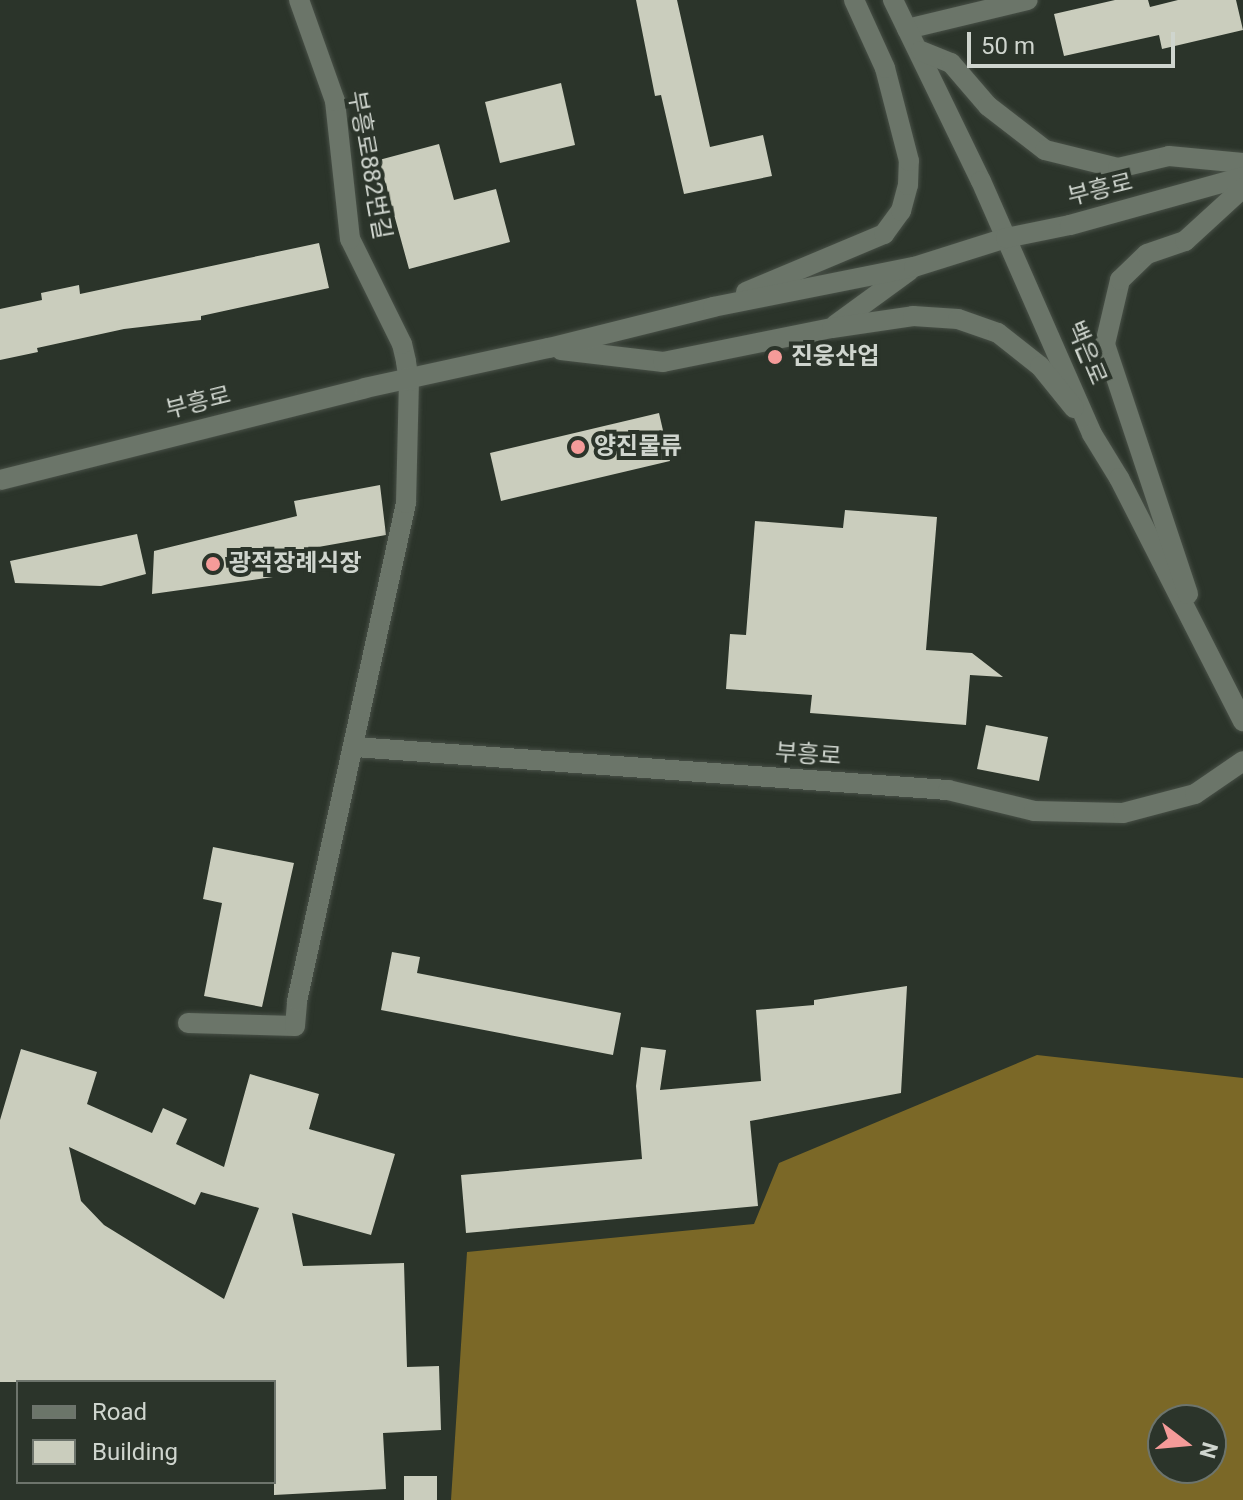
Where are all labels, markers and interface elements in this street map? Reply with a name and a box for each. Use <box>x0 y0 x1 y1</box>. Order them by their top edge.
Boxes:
scale bar <box>971 16 1179 66</box>
text: 50 m <box>981 32 1035 60</box>
street label: 부흥로882번길 <box>342 88 396 242</box>
street label: 부흥로 <box>1064 168 1136 212</box>
street label: 백은로 <box>1060 317 1112 389</box>
place label: 진웅산업 <box>791 343 879 371</box>
marker: 진웅산업 <box>766 348 784 366</box>
street label: 부흥로 <box>162 381 234 425</box>
place label: 양진물류 <box>594 433 682 461</box>
marker: 양진물류 <box>569 438 587 456</box>
place label: 광적장례식장 <box>229 550 361 578</box>
marker: 광적장례식장 <box>204 555 222 573</box>
street label: 부흥로 <box>774 738 842 772</box>
legend <box>16 1380 276 1484</box>
text: Road <box>92 1398 147 1426</box>
north arrow <box>1147 1404 1227 1484</box>
text: Building <box>92 1438 178 1466</box>
text: N <box>1194 1439 1223 1461</box>

